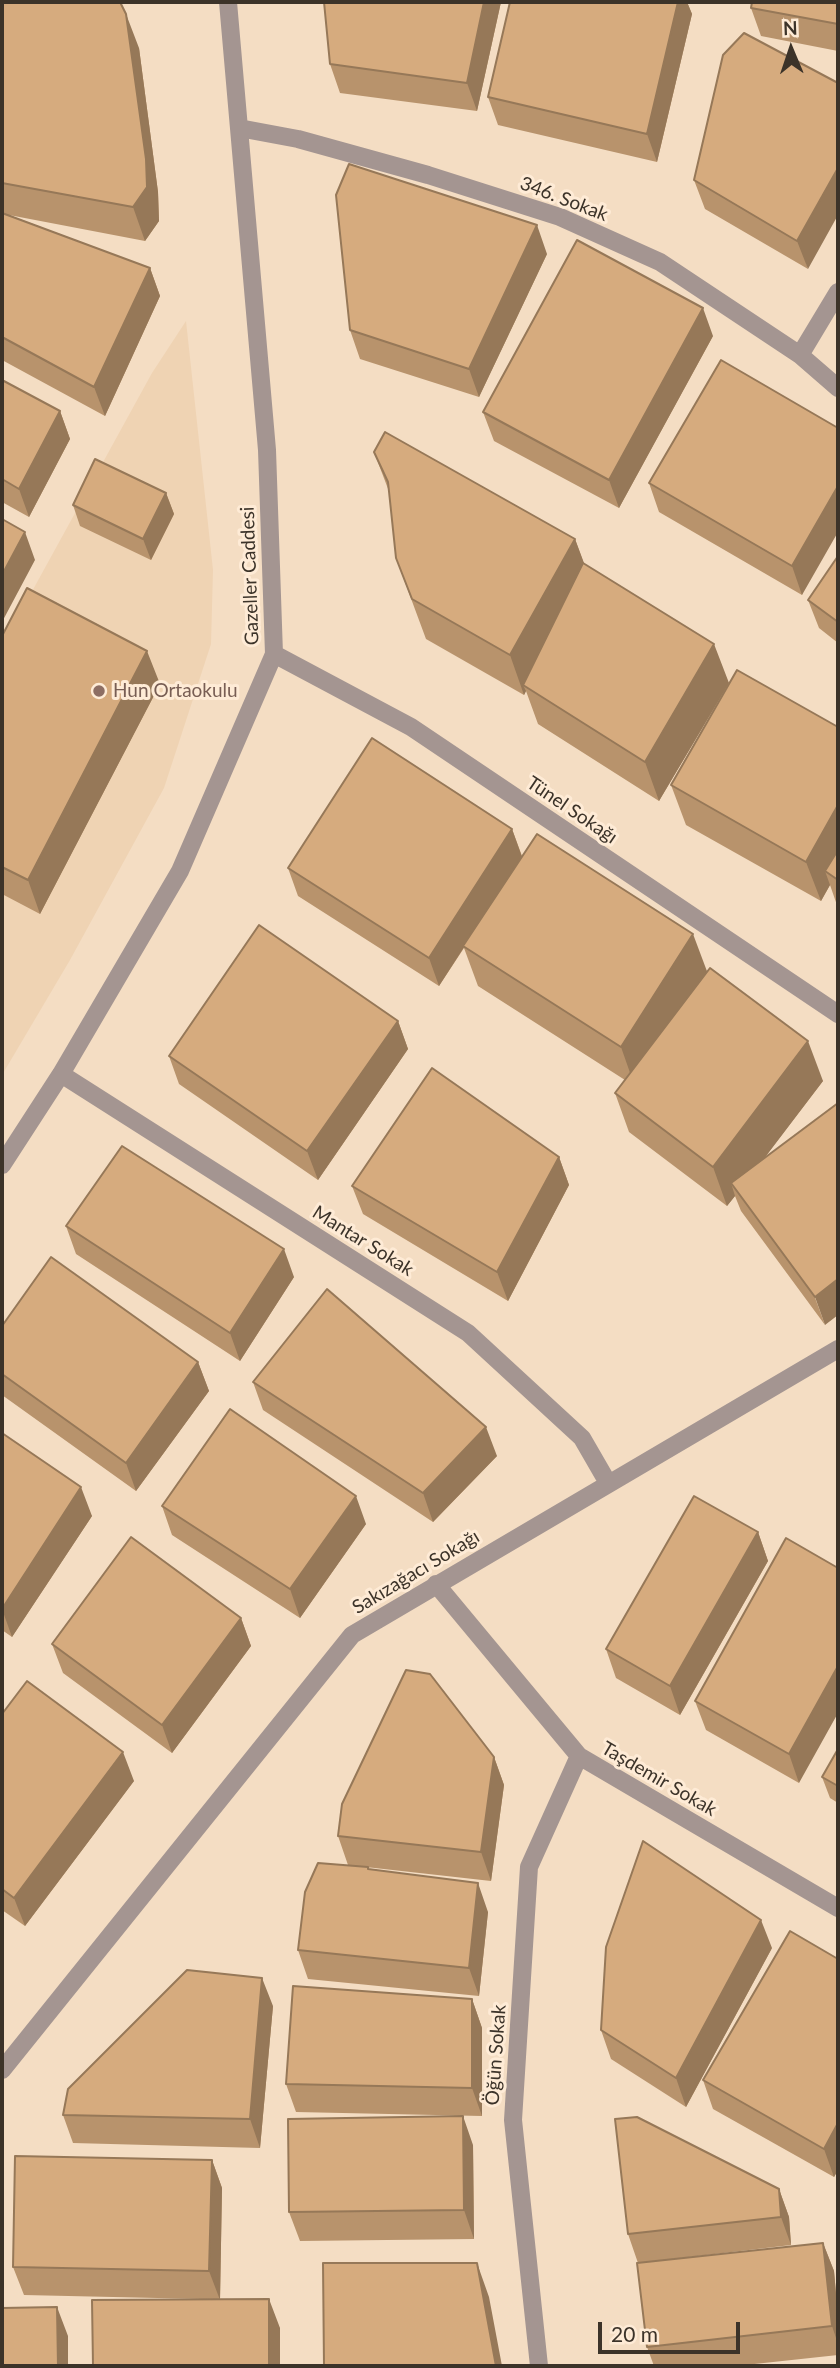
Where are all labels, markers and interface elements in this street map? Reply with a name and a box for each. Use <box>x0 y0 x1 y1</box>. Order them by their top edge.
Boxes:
north arrow <box>756 14 826 84</box>
text: N <box>783 16 798 39</box>
street label: 346. Sokak <box>517 172 611 226</box>
street label: Gazeller Caddesi <box>236 506 264 646</box>
place label: Hun Ortaokulu <box>113 680 238 702</box>
marker: Hun Ortaokulu <box>91 683 107 699</box>
street label: Tünel Sokağı <box>522 771 622 849</box>
street label: Mantar Sokak <box>308 1201 418 1281</box>
street label: Sakızağacı Sokağı <box>348 1525 484 1619</box>
street label: Taşdemir Sokak <box>597 1737 721 1821</box>
street label: Öğün Sokak <box>481 2004 511 2106</box>
scale bar <box>602 2308 744 2352</box>
text: 20 m <box>611 2321 658 2346</box>

